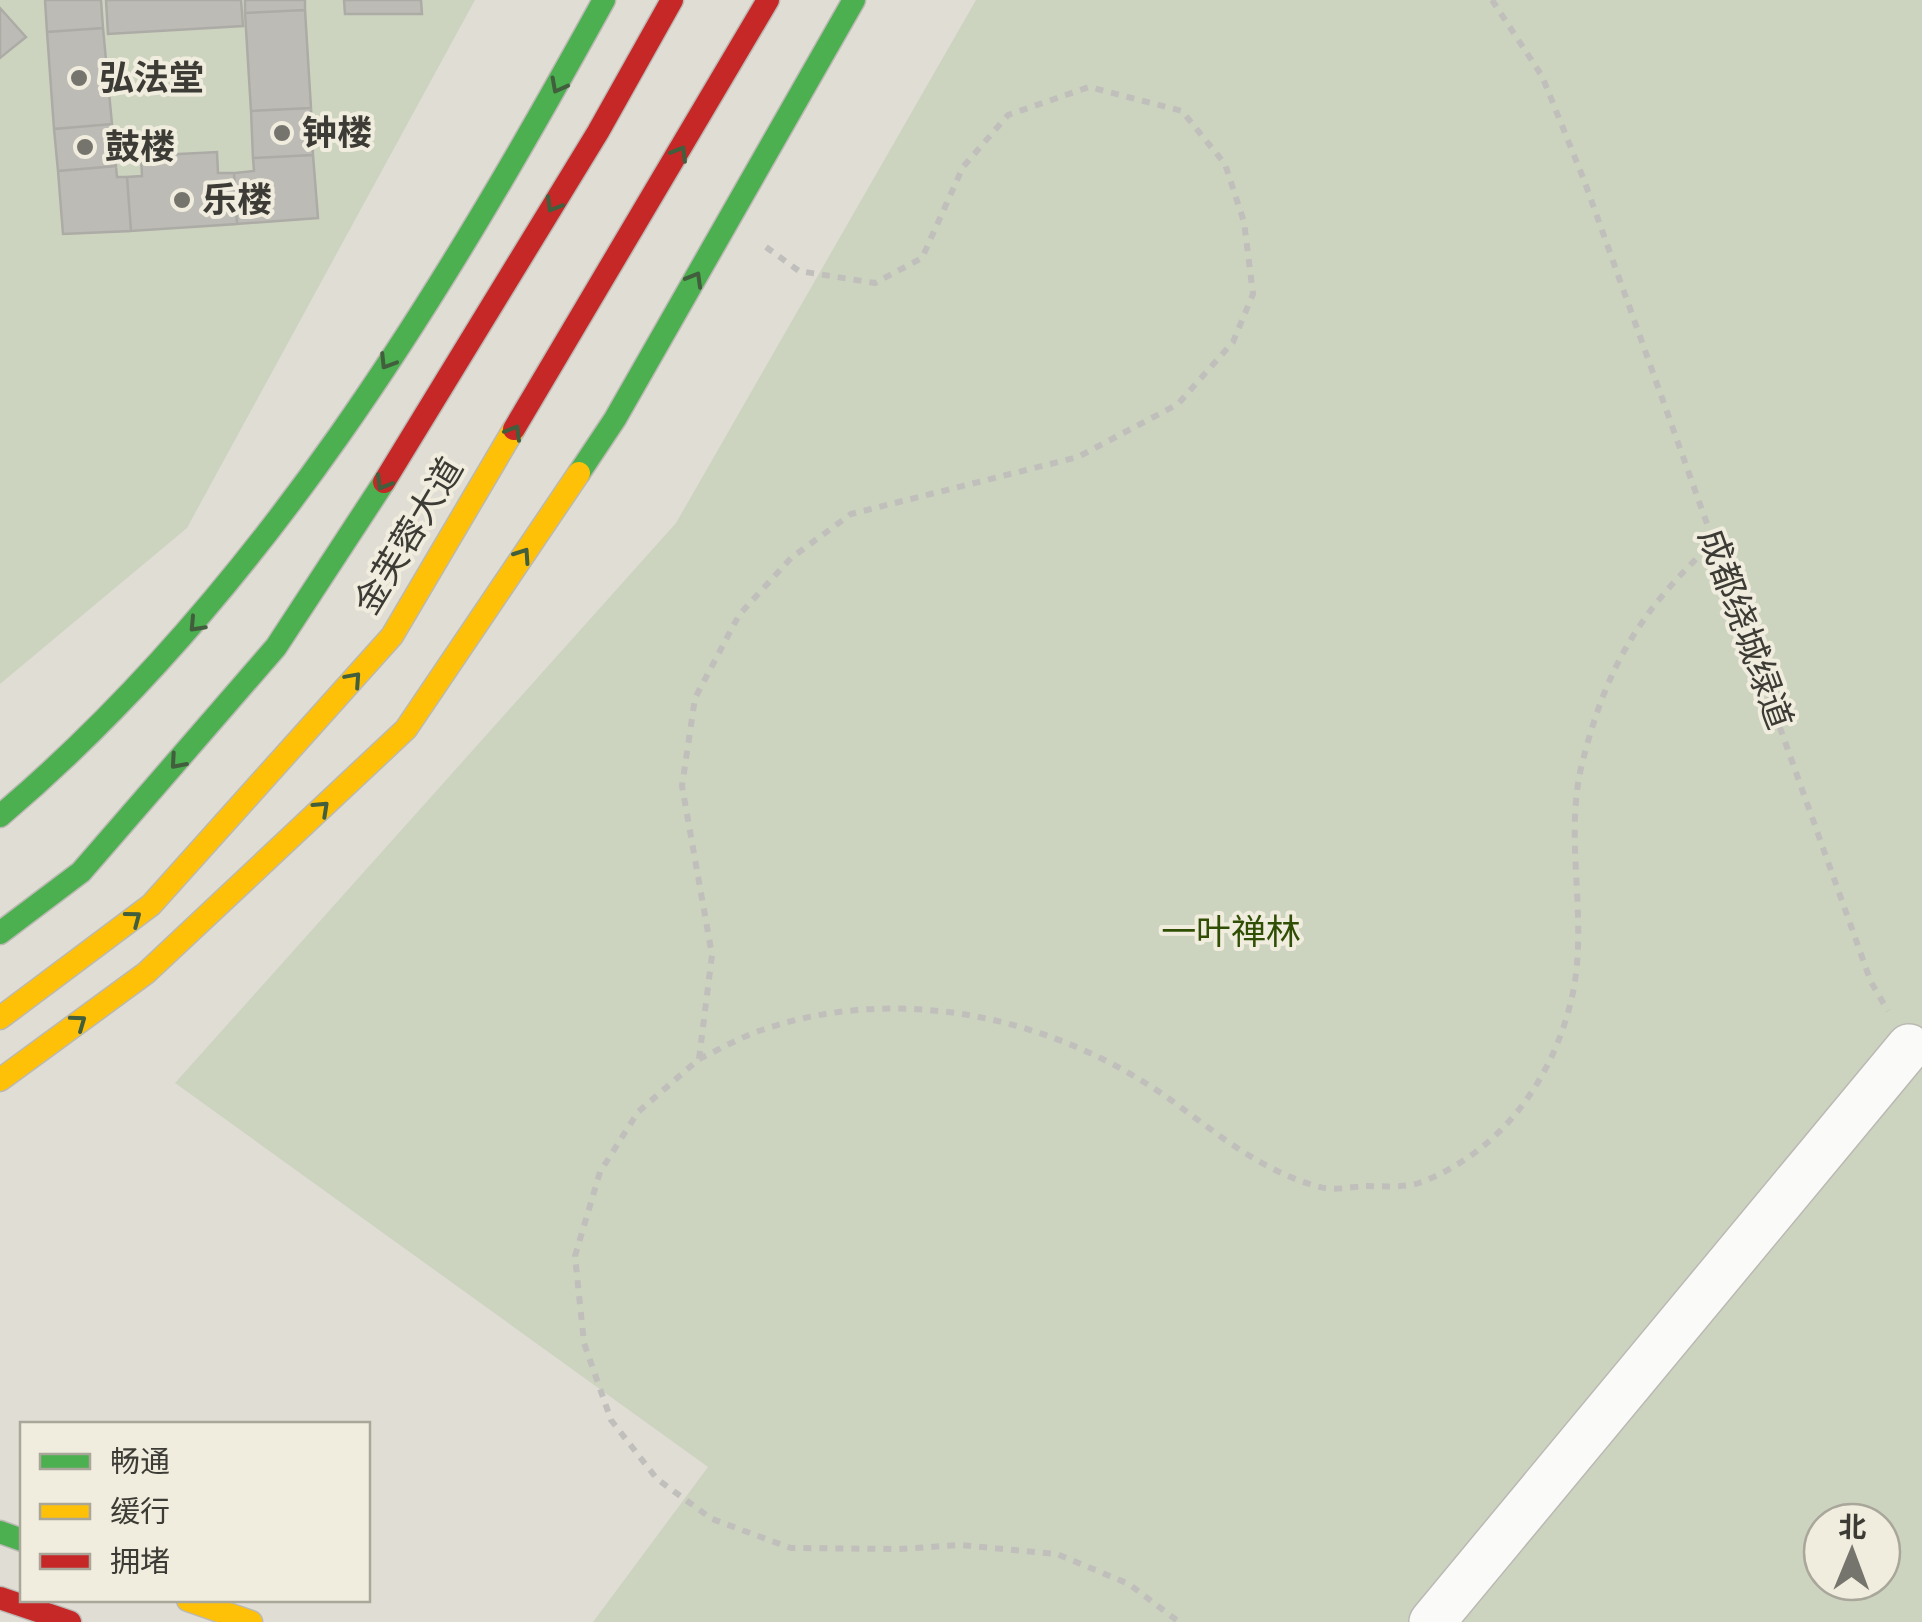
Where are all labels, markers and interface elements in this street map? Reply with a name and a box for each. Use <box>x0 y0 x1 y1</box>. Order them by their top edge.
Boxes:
place label: 弘法堂 <box>99 57 204 100</box>
marker: 弘法堂 <box>68 67 90 89</box>
one-way arrow <box>550 75 570 93</box>
place label: 钟楼 <box>302 112 372 155</box>
marker: 钟楼 <box>271 122 293 144</box>
place label: 鼓楼 <box>105 126 175 169</box>
marker: 鼓楼 <box>74 136 96 158</box>
one-way arrow <box>668 146 687 164</box>
place label: 乐楼 <box>202 179 272 222</box>
marker: 乐楼 <box>171 189 193 211</box>
one-way arrow <box>546 194 565 212</box>
one-way arrow <box>682 272 702 290</box>
one-way arrow <box>380 352 399 370</box>
one-way arrow <box>502 425 521 443</box>
street label: 金芙蓉大道 <box>346 450 472 622</box>
one-way arrow <box>377 472 396 490</box>
street label: 成都绕城绿道 <box>1689 523 1801 735</box>
one-way arrow <box>511 548 530 566</box>
one-way arrow <box>190 613 208 631</box>
one-way arrow <box>342 672 360 691</box>
one-way arrow <box>170 750 188 768</box>
one-way arrow <box>311 802 329 820</box>
park label: 一叶禅林 <box>1161 911 1301 954</box>
one-way arrow <box>123 912 141 929</box>
one-way arrow <box>68 1017 86 1034</box>
legend <box>20 1422 370 1602</box>
text: 畅通 <box>110 1444 170 1481</box>
text: 缓行 <box>110 1494 170 1531</box>
north arrow <box>1802 1502 1902 1602</box>
text: 北 <box>1838 1511 1867 1545</box>
text: 拥堵 <box>110 1544 170 1581</box>

